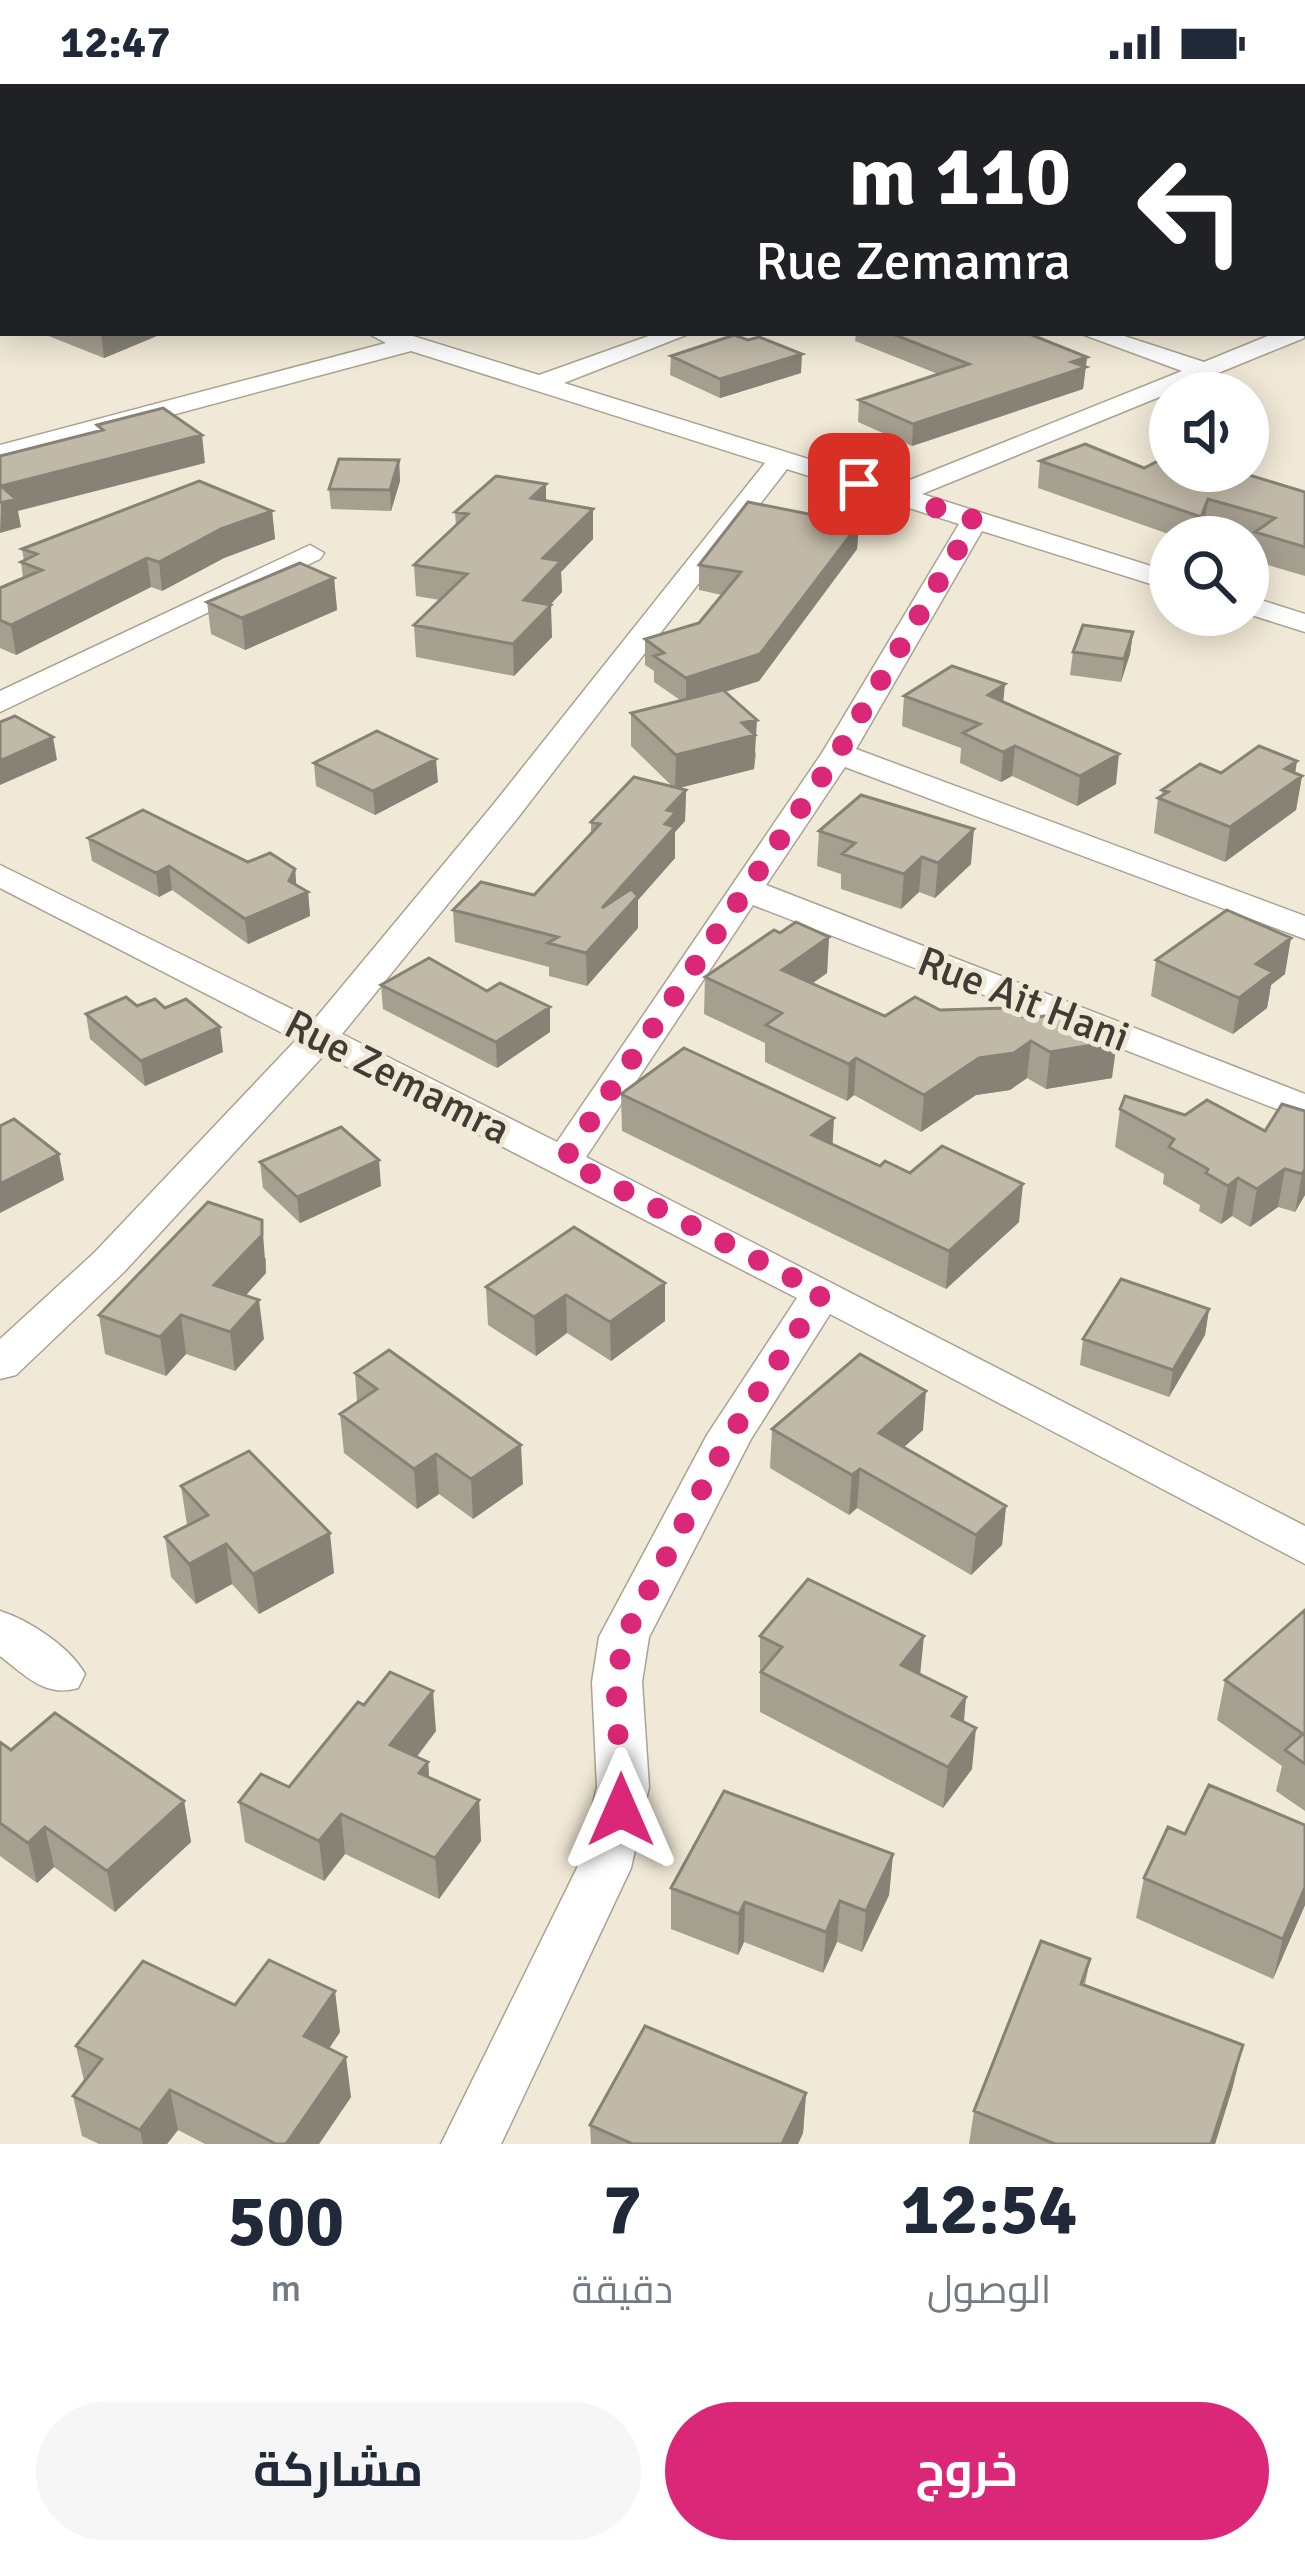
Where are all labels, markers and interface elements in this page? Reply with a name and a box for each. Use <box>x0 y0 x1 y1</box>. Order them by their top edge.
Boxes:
text: 12:47 <box>60 15 170 70</box>
text: 110 m <box>849 125 1071 229</box>
icon: left <box>1113 132 1269 288</box>
text: Rue Zemamra <box>755 228 1071 295</box>
map controls <box>1149 372 1269 636</box>
button: sound <box>1149 372 1269 492</box>
pin <box>808 433 910 535</box>
icon: arrive <box>826 451 892 517</box>
button: search <box>1149 516 1269 636</box>
street label: Rue Ait Hani <box>911 936 1136 1063</box>
street label: Rue Zemamra <box>276 999 518 1156</box>
position arrow <box>558 1747 684 1873</box>
text: 7 <box>603 2165 642 2254</box>
text: 12:54 <box>901 2165 1077 2254</box>
text: 500 <box>228 2177 344 2266</box>
text: m <box>270 2264 301 2312</box>
text: دقيقة <box>572 2266 673 2314</box>
text: الوصول <box>927 2266 1051 2314</box>
button: مشاركة <box>36 2402 641 2540</box>
button: خروج <box>665 2402 1269 2540</box>

